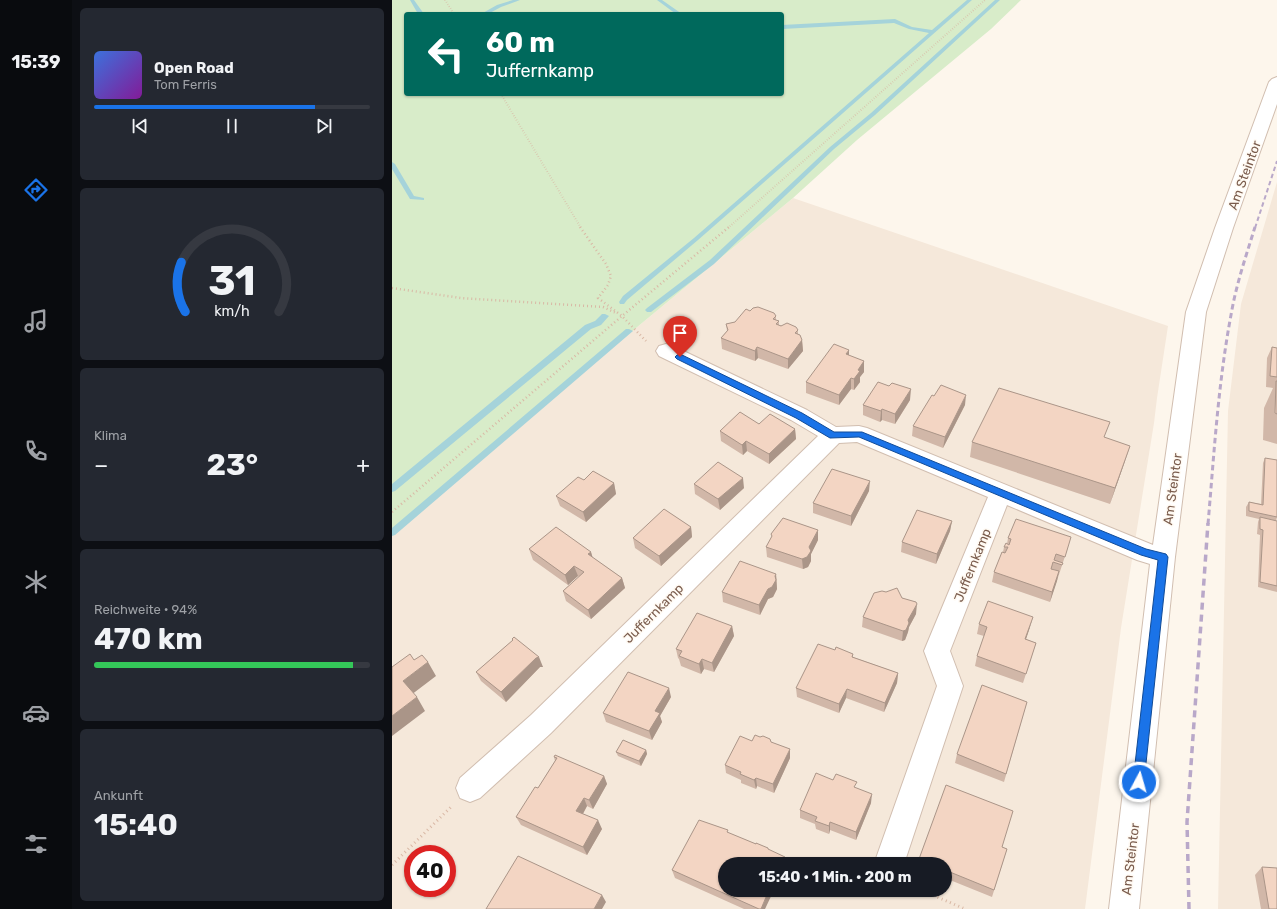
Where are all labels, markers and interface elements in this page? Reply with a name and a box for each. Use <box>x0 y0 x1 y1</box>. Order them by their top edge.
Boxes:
text: 60 m <box>486 26 555 59</box>
icon: left <box>420 28 472 80</box>
text: 15:39 <box>11 51 61 73</box>
text: Open Road <box>154 59 234 77</box>
text: Juffernkamp <box>486 60 594 82</box>
text: Tom Ferris <box>154 77 217 92</box>
icon: previous <box>129 115 151 137</box>
icon: pause <box>221 115 243 137</box>
icon: next <box>313 115 335 137</box>
street label: Am Steintor <box>1225 139 1264 212</box>
icon: directions <box>22 176 50 204</box>
text: 31 <box>208 256 256 305</box>
text: km/h <box>214 303 250 320</box>
icon: music <box>22 307 50 335</box>
pin <box>663 316 697 357</box>
icon: arrive <box>669 322 691 344</box>
text: Klima <box>94 428 127 443</box>
icon: phone <box>22 437 50 465</box>
text: 23° <box>206 447 258 483</box>
text: − <box>94 452 108 479</box>
text: + <box>356 452 370 479</box>
street label: Am Steintor <box>1160 452 1185 526</box>
street label: Juffernkamp <box>951 526 994 604</box>
icon: climate <box>22 568 50 596</box>
street label: Juffernkamp <box>620 580 686 646</box>
text: Reichweite · 94% <box>94 602 197 617</box>
text: 470 km <box>94 621 203 657</box>
icon: car <box>22 699 50 727</box>
position arrow <box>1118 761 1160 803</box>
text: Ankunft <box>94 788 143 803</box>
text: 15:40 <box>94 807 178 843</box>
street label: Am Steintor <box>1119 822 1142 896</box>
icon: filters <box>22 830 50 858</box>
speed limit sign: 40 <box>404 845 456 897</box>
text: 15:40 · 1 Min. · 200 m <box>758 868 912 886</box>

